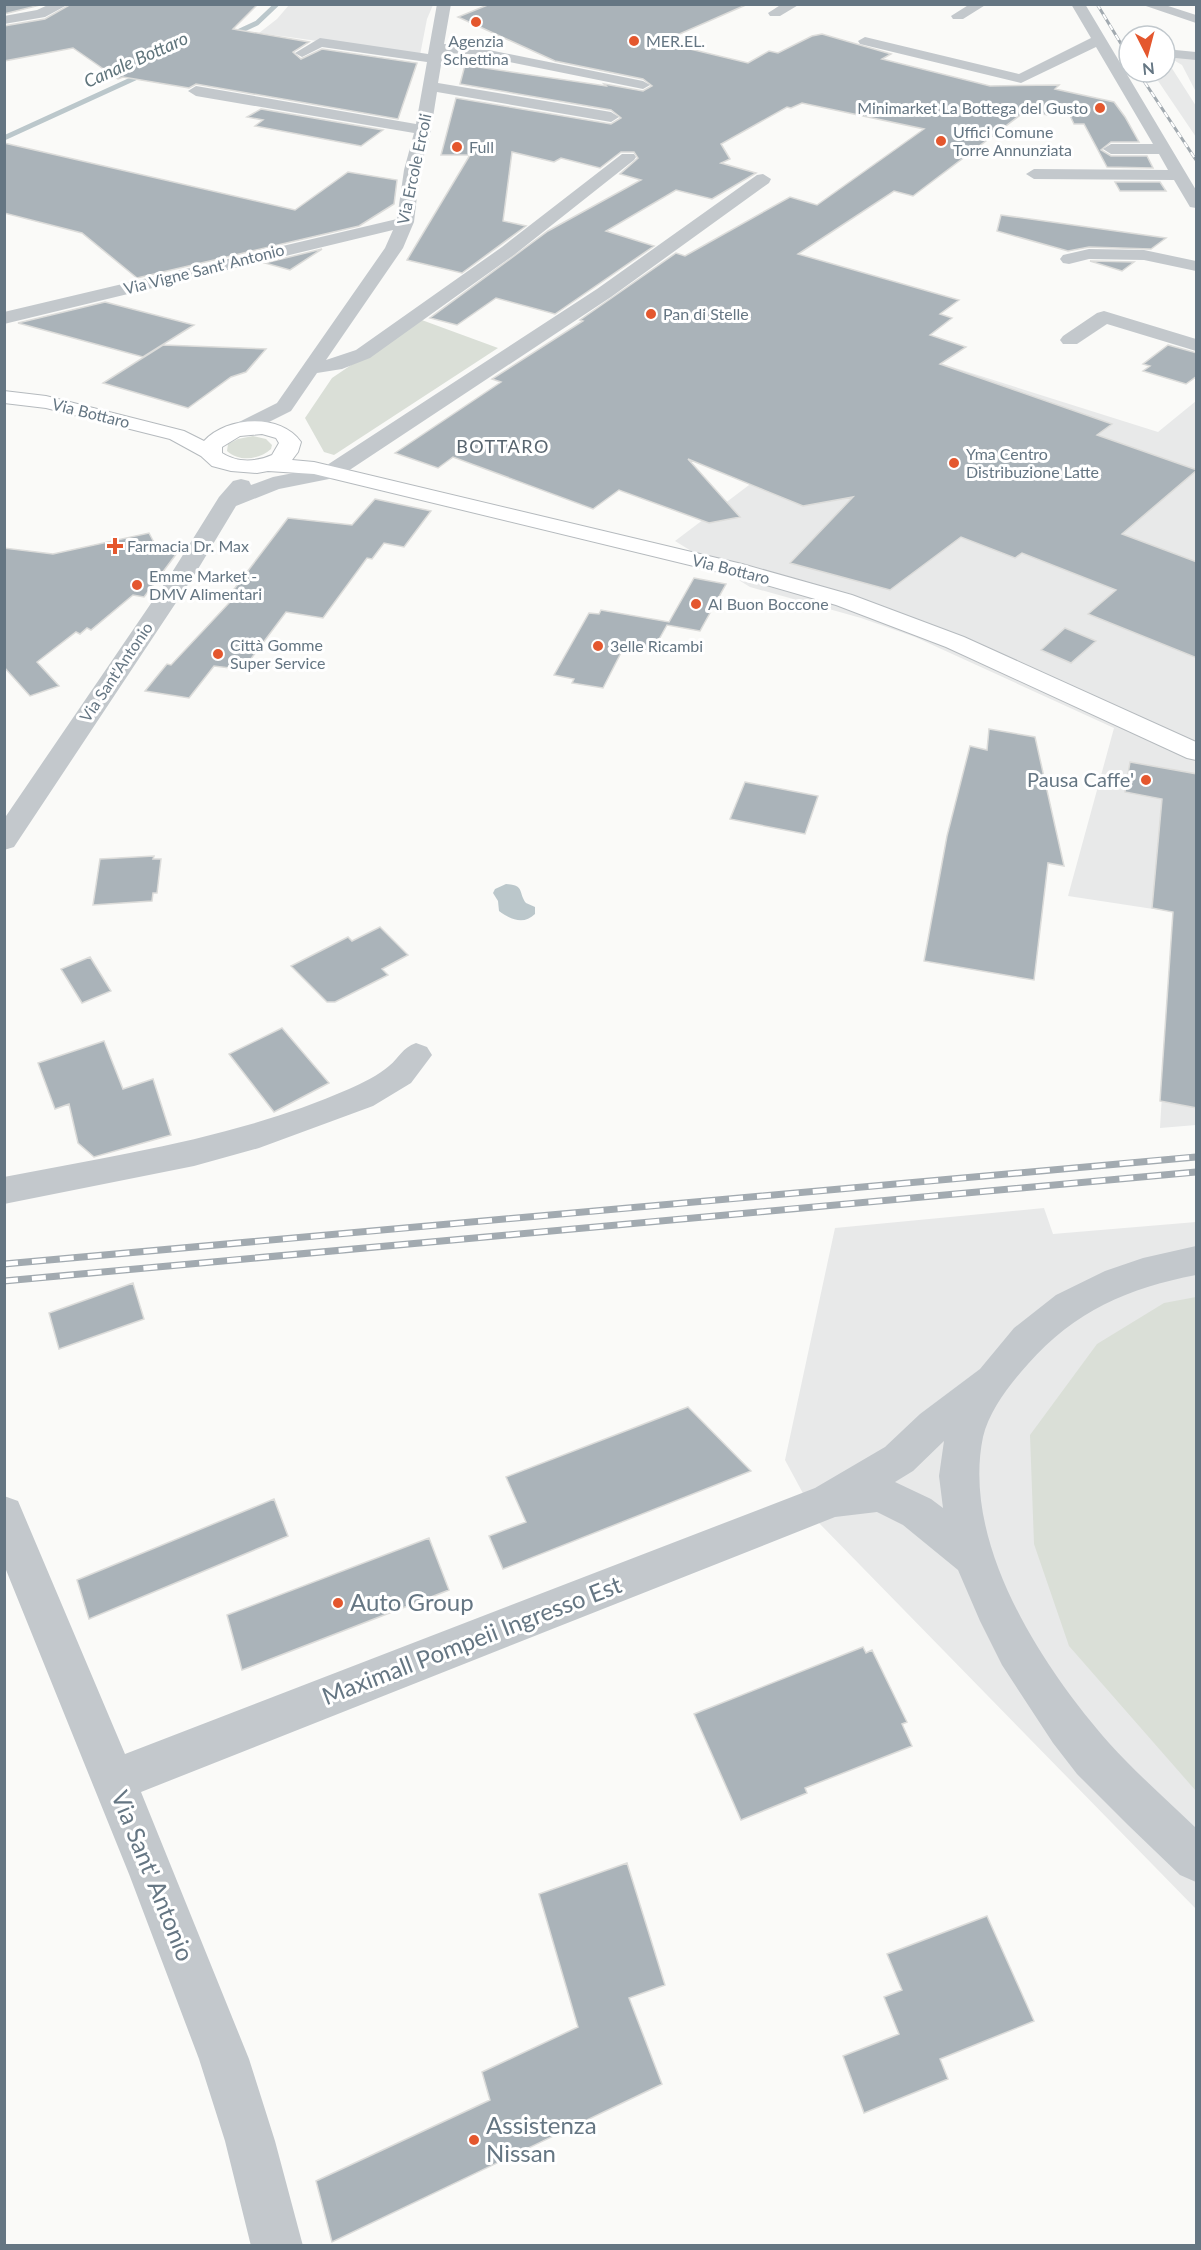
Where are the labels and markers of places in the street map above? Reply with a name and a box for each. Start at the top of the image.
marker: Agenzia Schettina [469,15,483,29]
place label: Agenzia Schettina [443,31,509,68]
place label: MER.EL. [646,31,705,50]
marker: MER.EL. [627,34,641,48]
place label: Minimarket La Bottega del Gusto [857,98,1088,117]
marker: Minimarket La Bottega del Gusto [1093,101,1107,115]
place label: Uffici Comune Torre Annunziata [953,122,1072,159]
marker: Uffici Comune Torre Annunziata [934,134,948,148]
place label: Full [469,137,494,156]
marker: Full [450,140,464,154]
place label: Pan di Stelle [663,304,749,323]
marker: Pan di Stelle [644,307,658,321]
place label: Yma Centro Distribuzione Latte [966,444,1099,481]
marker: Yma Centro Distribuzione Latte [947,456,961,470]
place label: Farmacia Dr. Max [127,536,249,555]
marker: Farmacia Dr. Max [108,539,122,553]
place label: Emme Market - DMV Alimentari [149,566,262,603]
marker: Emme Market - DMV Alimentari [130,578,144,592]
place label: Al Buon Boccone [708,594,829,613]
marker: Al Buon Boccone [689,597,703,611]
place label: Città Gomme Super Service [230,635,325,672]
place label: 3elle Ricambi [610,636,703,655]
marker: 3elle Ricambi [591,639,605,653]
marker: Città Gomme Super Service [211,647,225,661]
place label: Pausa Caffe' [1027,767,1134,791]
marker: Pausa Caffe' [1139,773,1153,787]
place label: Auto Group [350,1587,474,1616]
marker: Auto Group [331,1596,345,1610]
place label: Assistenza Nissan [486,2110,597,2167]
marker: Assistenza Nissan [467,2133,481,2147]

